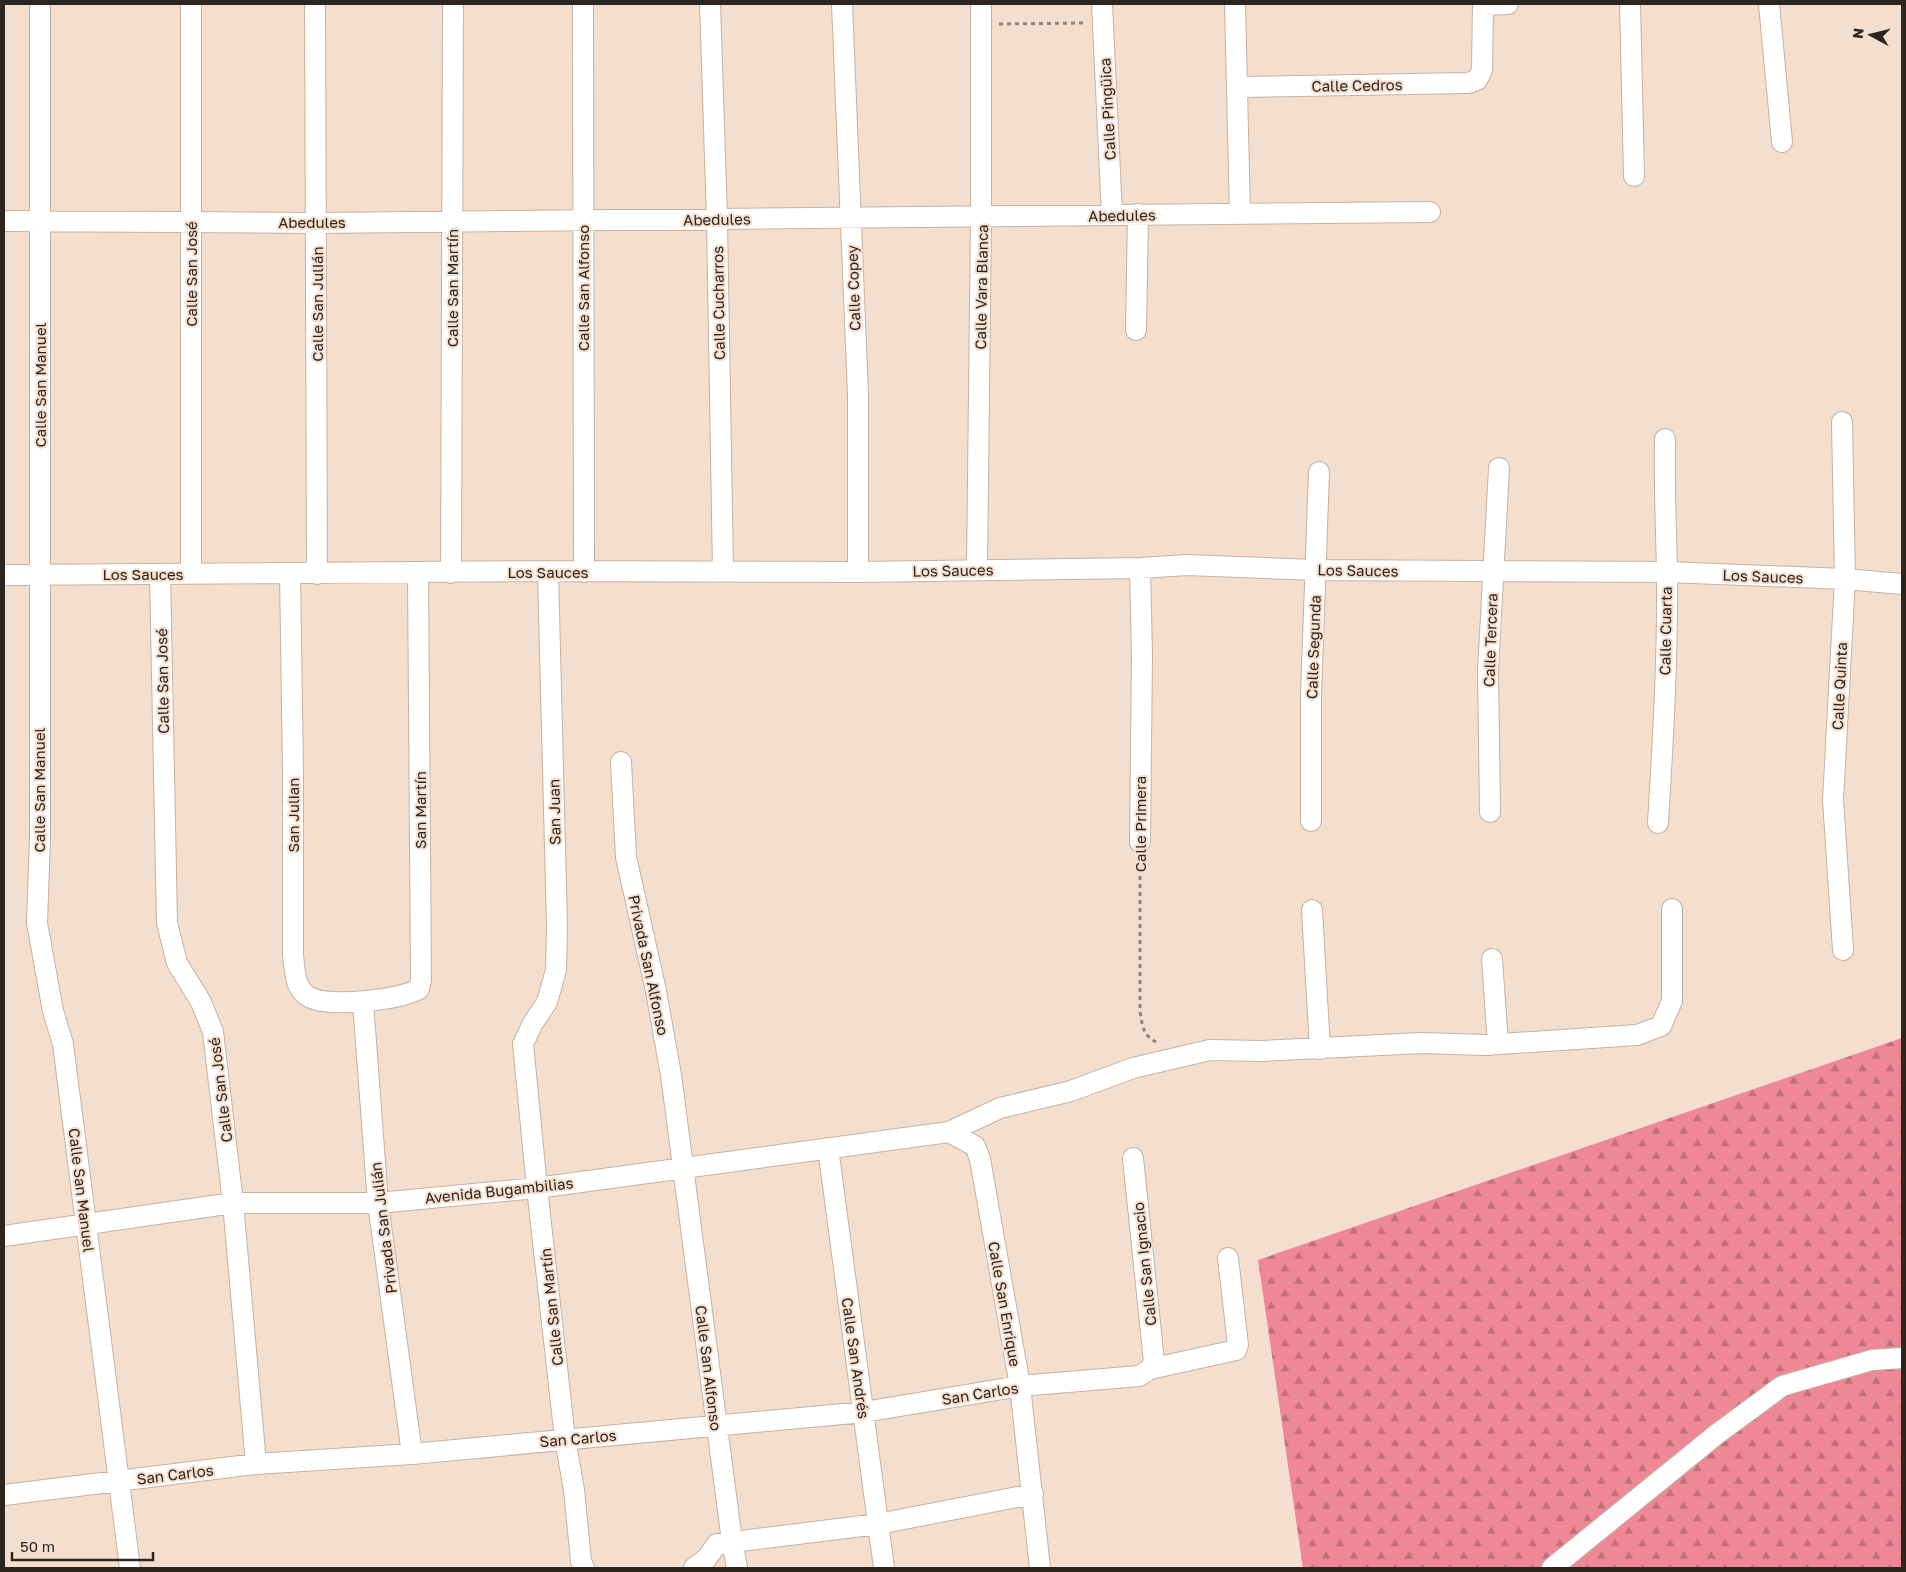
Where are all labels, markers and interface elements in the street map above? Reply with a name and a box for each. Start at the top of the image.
north arrow [1846,10,1896,60]
text: N [1849,27,1867,40]
street label: Calle Pingüica [1095,57,1119,161]
street label: Calle Cedros [1311,75,1403,95]
street label: Abedules [1088,205,1156,225]
street label: Abedules [683,209,751,229]
street label: Abedules [278,213,346,231]
street label: Calle San José [182,221,200,327]
street label: Calle Vara Blanca [971,224,991,350]
street label: Calle San Alfonso [574,225,592,351]
street label: Calle San Martín [443,229,461,347]
street label: Calle Copey [842,244,863,331]
street label: Calle San Julián [308,246,326,362]
street label: Calle Cucharros [708,246,728,360]
street label: Calle San Manuel [31,322,49,447]
street label: Los Sauces [912,560,994,580]
street label: Los Sauces [1317,560,1399,580]
street label: Los Sauces [507,563,589,581]
street label: Los Sauces [102,565,184,583]
street label: Los Sauces [1722,566,1804,586]
street label: Calle Cuarta [1655,586,1675,676]
street label: Calle Tercera [1479,593,1501,687]
street label: Calle Segunda [1302,595,1324,699]
street label: Calle San José [152,628,172,734]
street label: Calle Quinta [1828,641,1850,731]
street label: Calle San Manuel [30,727,48,852]
street label: San Martín [411,771,429,849]
street label: Calle Primera [1131,776,1149,872]
street label: San Julian [284,778,302,852]
street label: San Juan [544,779,564,845]
street label: Privada San Alfonso [625,893,673,1037]
street label: Calle San José [205,1036,235,1144]
street label: Calle San Manuel [65,1127,99,1253]
street label: Privada San Julián [366,1161,400,1295]
street label: Avenida Bugambilias [424,1173,574,1207]
street label: Calle San Ignacio [1129,1201,1159,1327]
street label: Calle San Enrique [985,1240,1025,1368]
street label: Calle San Martín [536,1247,566,1367]
street label: Calle San Andrés [839,1296,873,1420]
street label: Calle San Alfonso [692,1304,726,1432]
street label: San Carlos [940,1378,1020,1408]
street label: San Carlos [539,1426,617,1450]
street label: San Carlos [136,1460,214,1488]
scale bar [12,1530,154,1562]
text: 50 m [20,1537,55,1555]

